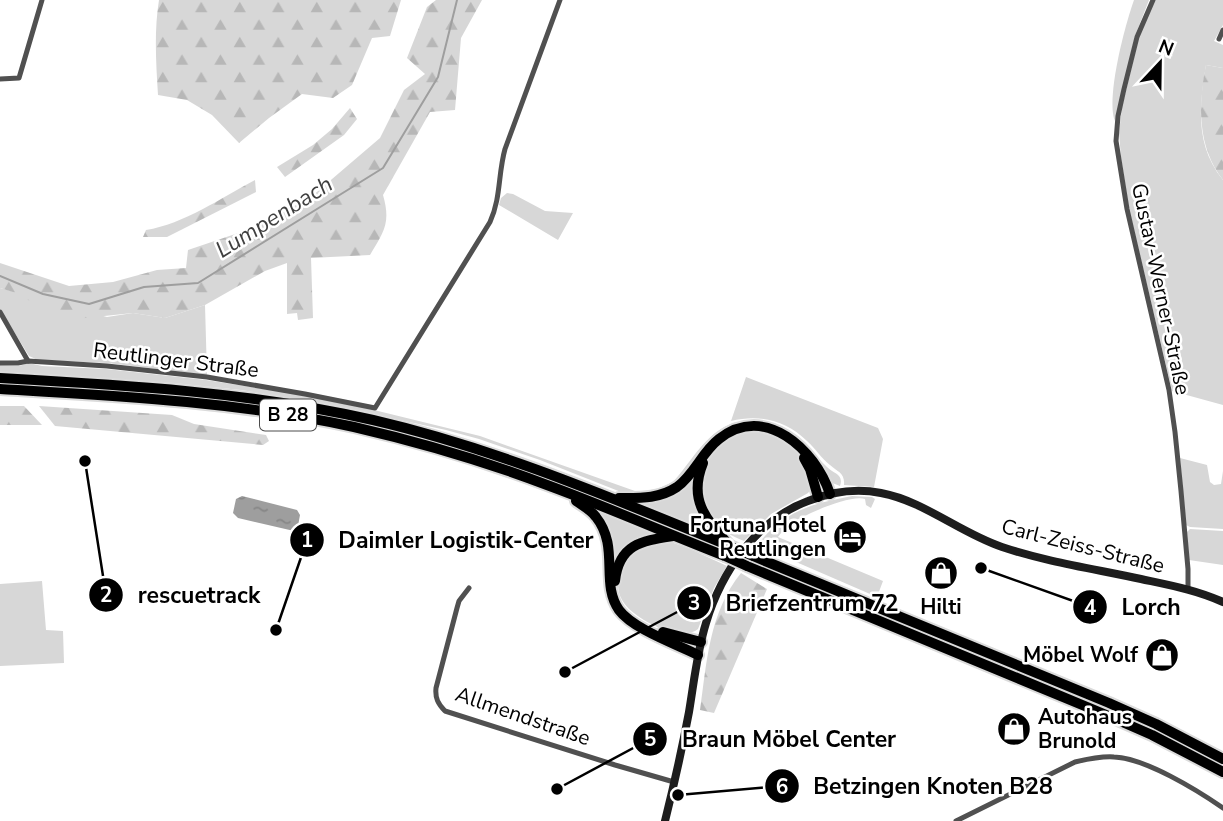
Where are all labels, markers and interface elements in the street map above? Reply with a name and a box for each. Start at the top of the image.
north arrow [1125,28,1195,98]
text: N [1155,33,1177,63]
water label: Lumpenbach [209,169,339,265]
street label: Gustav-Werner-Straße [1125,181,1197,397]
street label: Reutlinger Straße [92,336,260,384]
road number: B 28 [260,400,316,430]
place label: Fortuna Hotel Reutlingen [690,511,826,563]
street label: Carl-Zeiss-Straße [999,512,1167,580]
callout: Daimler Logistik-Center [290,518,608,562]
hotel icon: Fortuna Hotel Reutlingen [831,518,869,556]
text: Daimler Logistik-Center [338,525,594,556]
text: 1 [301,526,313,554]
shop icon: Hilti [922,554,960,592]
callout: rescuetrack [88,573,274,617]
text: rescuetrack [138,580,261,611]
text: 2 [100,581,112,609]
callout: Briefzentrum 72 [677,581,913,625]
callout: Lorch [1073,585,1195,629]
text: Briefzentrum 72 [725,588,899,619]
text: 3 [688,589,700,617]
text: Lorch [1121,592,1181,623]
place label: Hilti [920,593,962,621]
text: 4 [1084,594,1097,622]
shop icon: Möbel Wolf [1143,636,1181,674]
place label: Möbel Wolf [1023,641,1138,669]
street label: Allmendstraße [452,680,594,752]
place label: Autohaus Brunold [1038,703,1132,755]
shop icon: Autohaus Brunold [995,710,1033,748]
callout: Braun Möbel Center [633,717,910,761]
text: Braun Möbel Center [682,724,896,755]
text: 5 [644,725,656,753]
callout: Betzingen Knoten B28 [765,764,1067,808]
text: Betzingen Knoten B28 [813,771,1053,802]
text: 6 [776,773,788,801]

